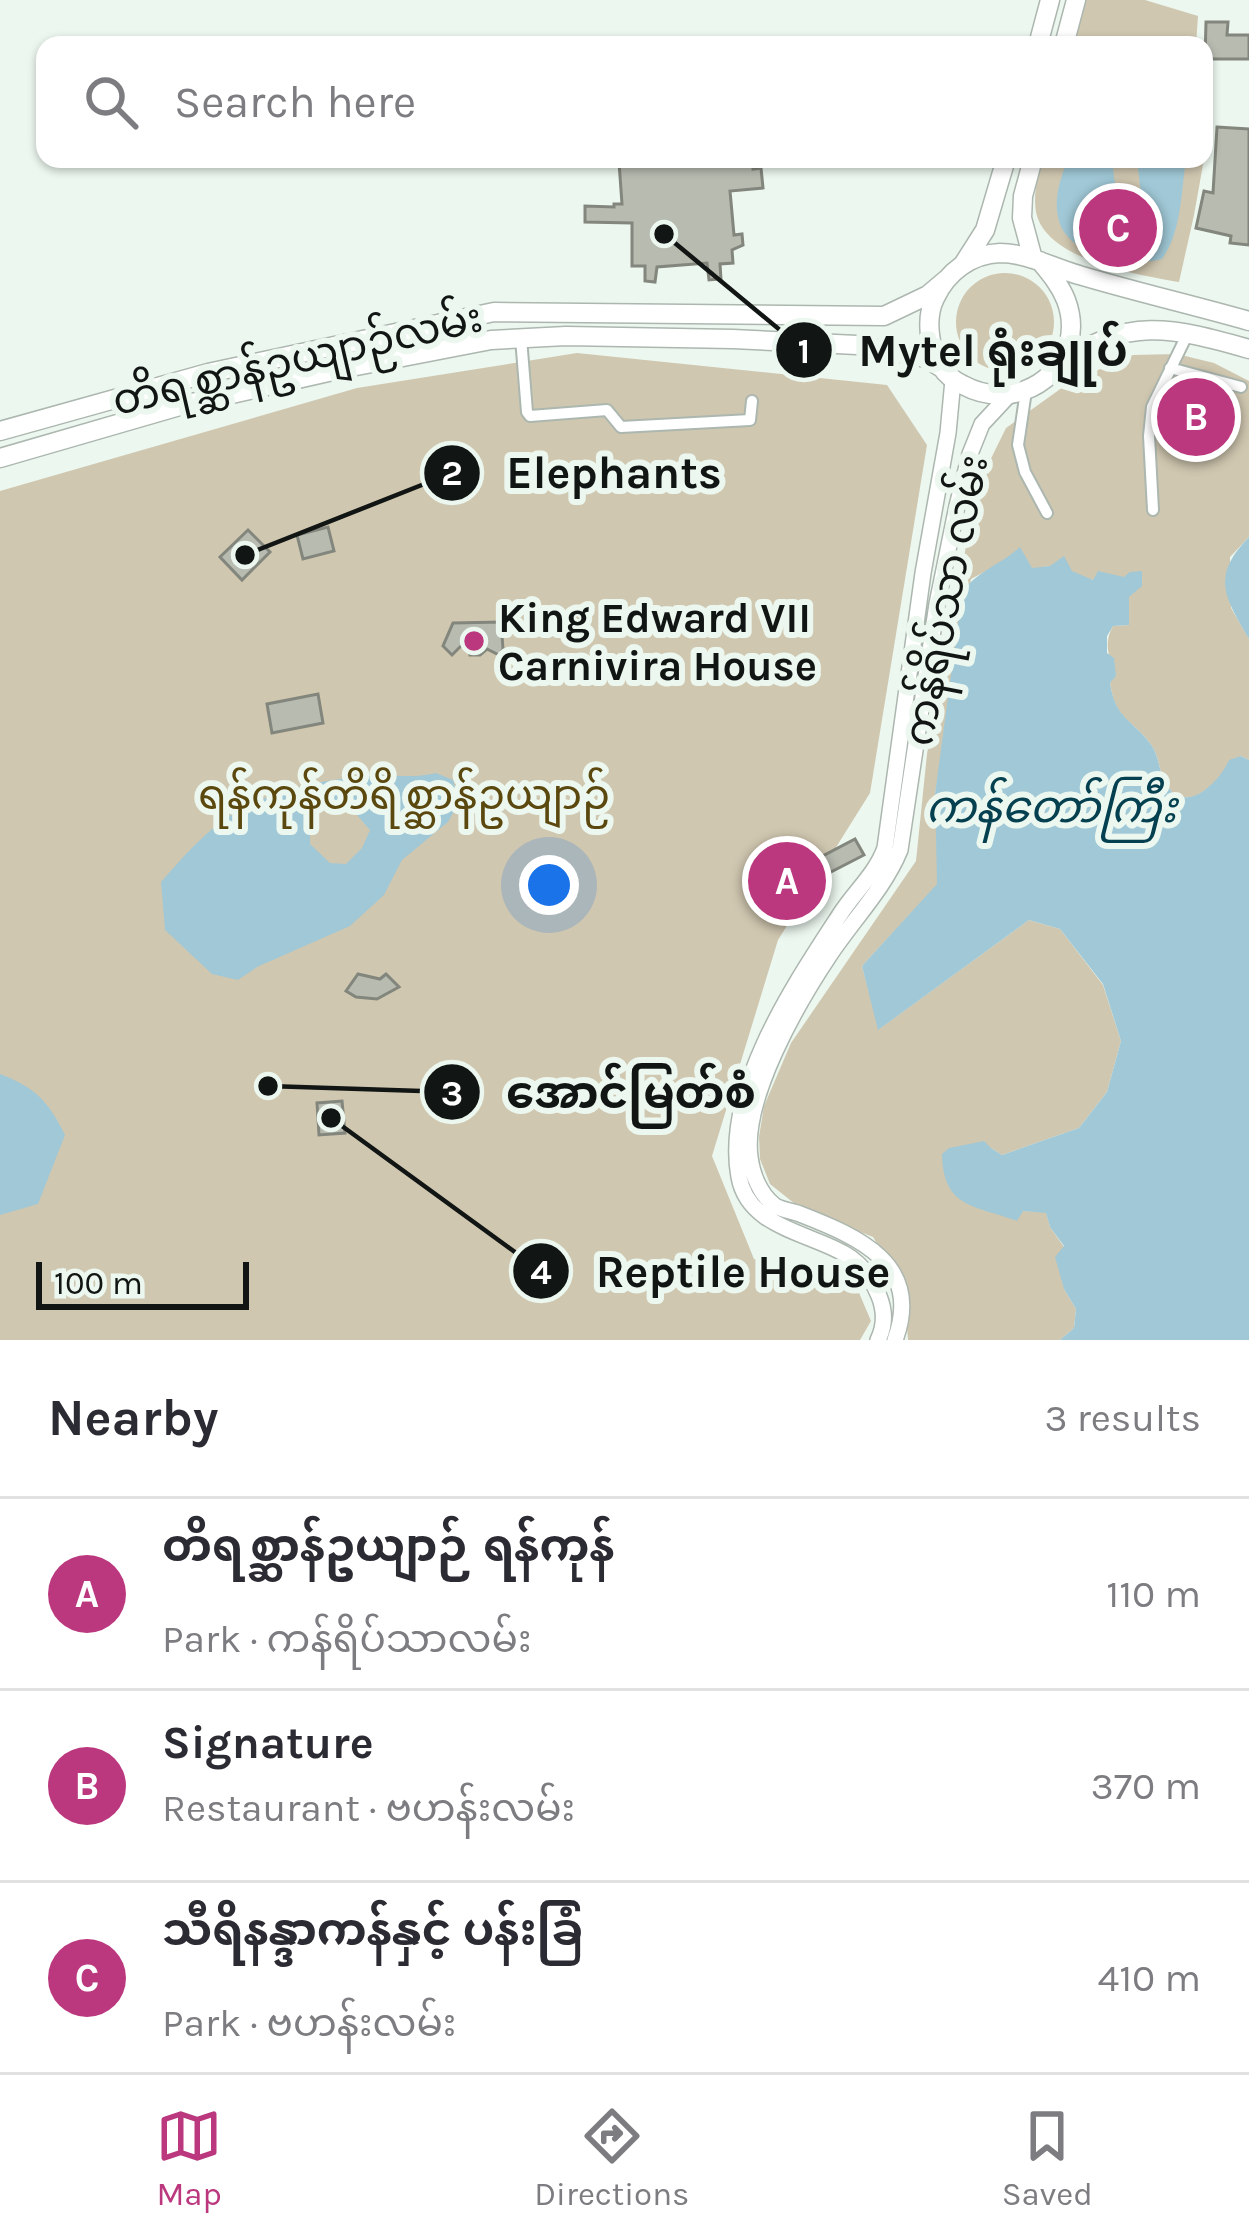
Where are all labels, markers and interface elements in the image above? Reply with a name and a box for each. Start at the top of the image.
search box [36,36,1213,168]
icon: search [78,69,144,135]
text: Search here [174,76,416,128]
pin: C [1079,183,1157,273]
street label: တိရစ္ဆာန်ဥယျာဉ်လမ်း [107,289,489,435]
callout: Mytel ရုံးချုပ် [774,309,1152,390]
text: Mytel ရုံးချုပ် [858,320,1128,388]
text: 1 [798,330,810,372]
pin: B [1157,372,1235,462]
callout: Elephants [422,432,746,513]
text: Elephants [506,447,722,499]
street label: ကန်ရိပ်သာ လမ်း [890,450,1008,752]
text: 2 [441,452,463,494]
place label: King Edward VII Carnivira House [498,593,817,691]
marker: King Edward VII Carnivira House [461,628,487,654]
park label: ရန်ကုန်တိရိစ္ဆာန်ဥယျာဉ် [198,767,610,829]
water label: ကန်တော်ကြီး [925,776,1179,844]
pin: A [748,836,826,926]
your location [519,855,579,915]
callout: အောင်မြတ်စံ [422,1052,780,1133]
text: အောင်မြတ်စံ [506,1062,756,1129]
text: 3 [441,1072,463,1114]
callout: Reptile House [511,1231,914,1312]
text: Reptile House [596,1246,890,1298]
text: 4 [530,1251,552,1293]
scale bar [36,1256,249,1309]
text: 100 m [54,1264,143,1302]
text: Nearby [48,1388,218,1448]
text: 3 results [1044,1395,1201,1441]
text: တိရစ္ဆာန်ဥယျာဉ် ရန်ကုန် [162,1520,615,1572]
text: A [75,1571,99,1617]
text: 110 m [1106,1571,1201,1617]
text: Park · ကန်ရိပ်သာလမ်း [162,1616,531,1662]
text: Signature [162,1717,373,1769]
text: B [74,1763,100,1809]
text: 370 m [1091,1763,1201,1809]
text: Restaurant · ဗဟန်းလမ်း [162,1785,575,1831]
text: သီရိနန္ဒာကန်နှင့် ပန်းခြံ [162,1904,583,1956]
text: C [75,1955,99,2001]
text: 410 m [1097,1955,1201,2001]
text: Park · ဗဟန်းလမ်း [162,2000,456,2046]
tab: Map [156,2103,222,2213]
tab: Directions [534,2103,689,2213]
tab: Saved [1002,2103,1093,2213]

